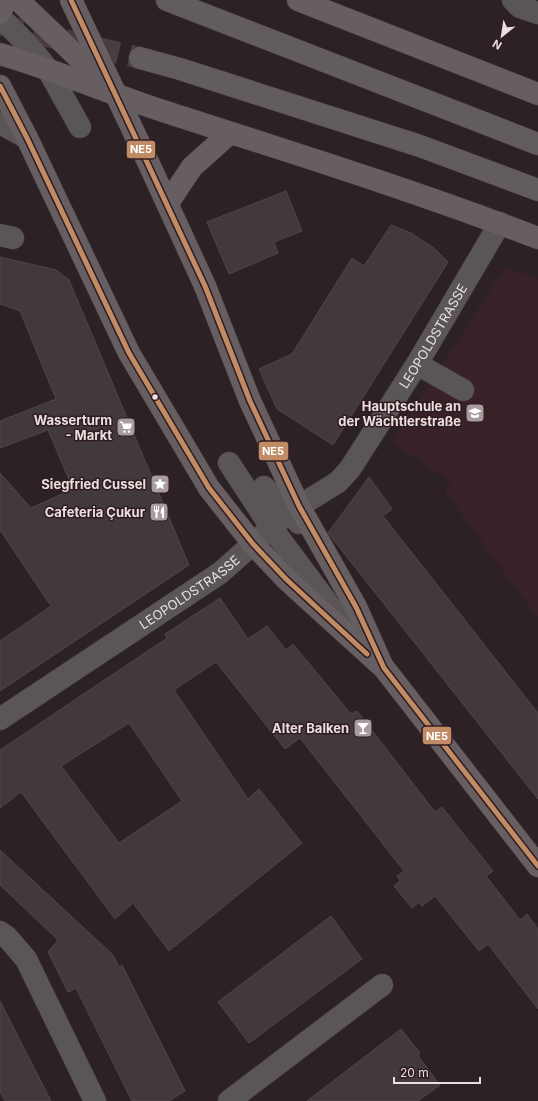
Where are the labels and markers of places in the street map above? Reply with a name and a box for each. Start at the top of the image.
unlabelled marker [150,392,160,402]
place label: Hauptschule an der Wächtlerstraße [338,398,461,429]
school or university icon: Hauptschule an der Wächtlerstraße [464,402,486,424]
place label: Wasserturm - Markt [34,412,112,443]
supermarket icon: Wasserturm - Markt [115,416,137,438]
place icon: Siegfried Cussel [149,473,171,495]
place label: Siegfried Cussel [41,476,146,492]
restaurant icon: Cafeteria Çukur [148,501,170,523]
place label: Cafeteria Çukur [45,504,146,520]
bar icon: Alter Balken [352,717,374,739]
place label: Alter Balken [272,720,349,736]

